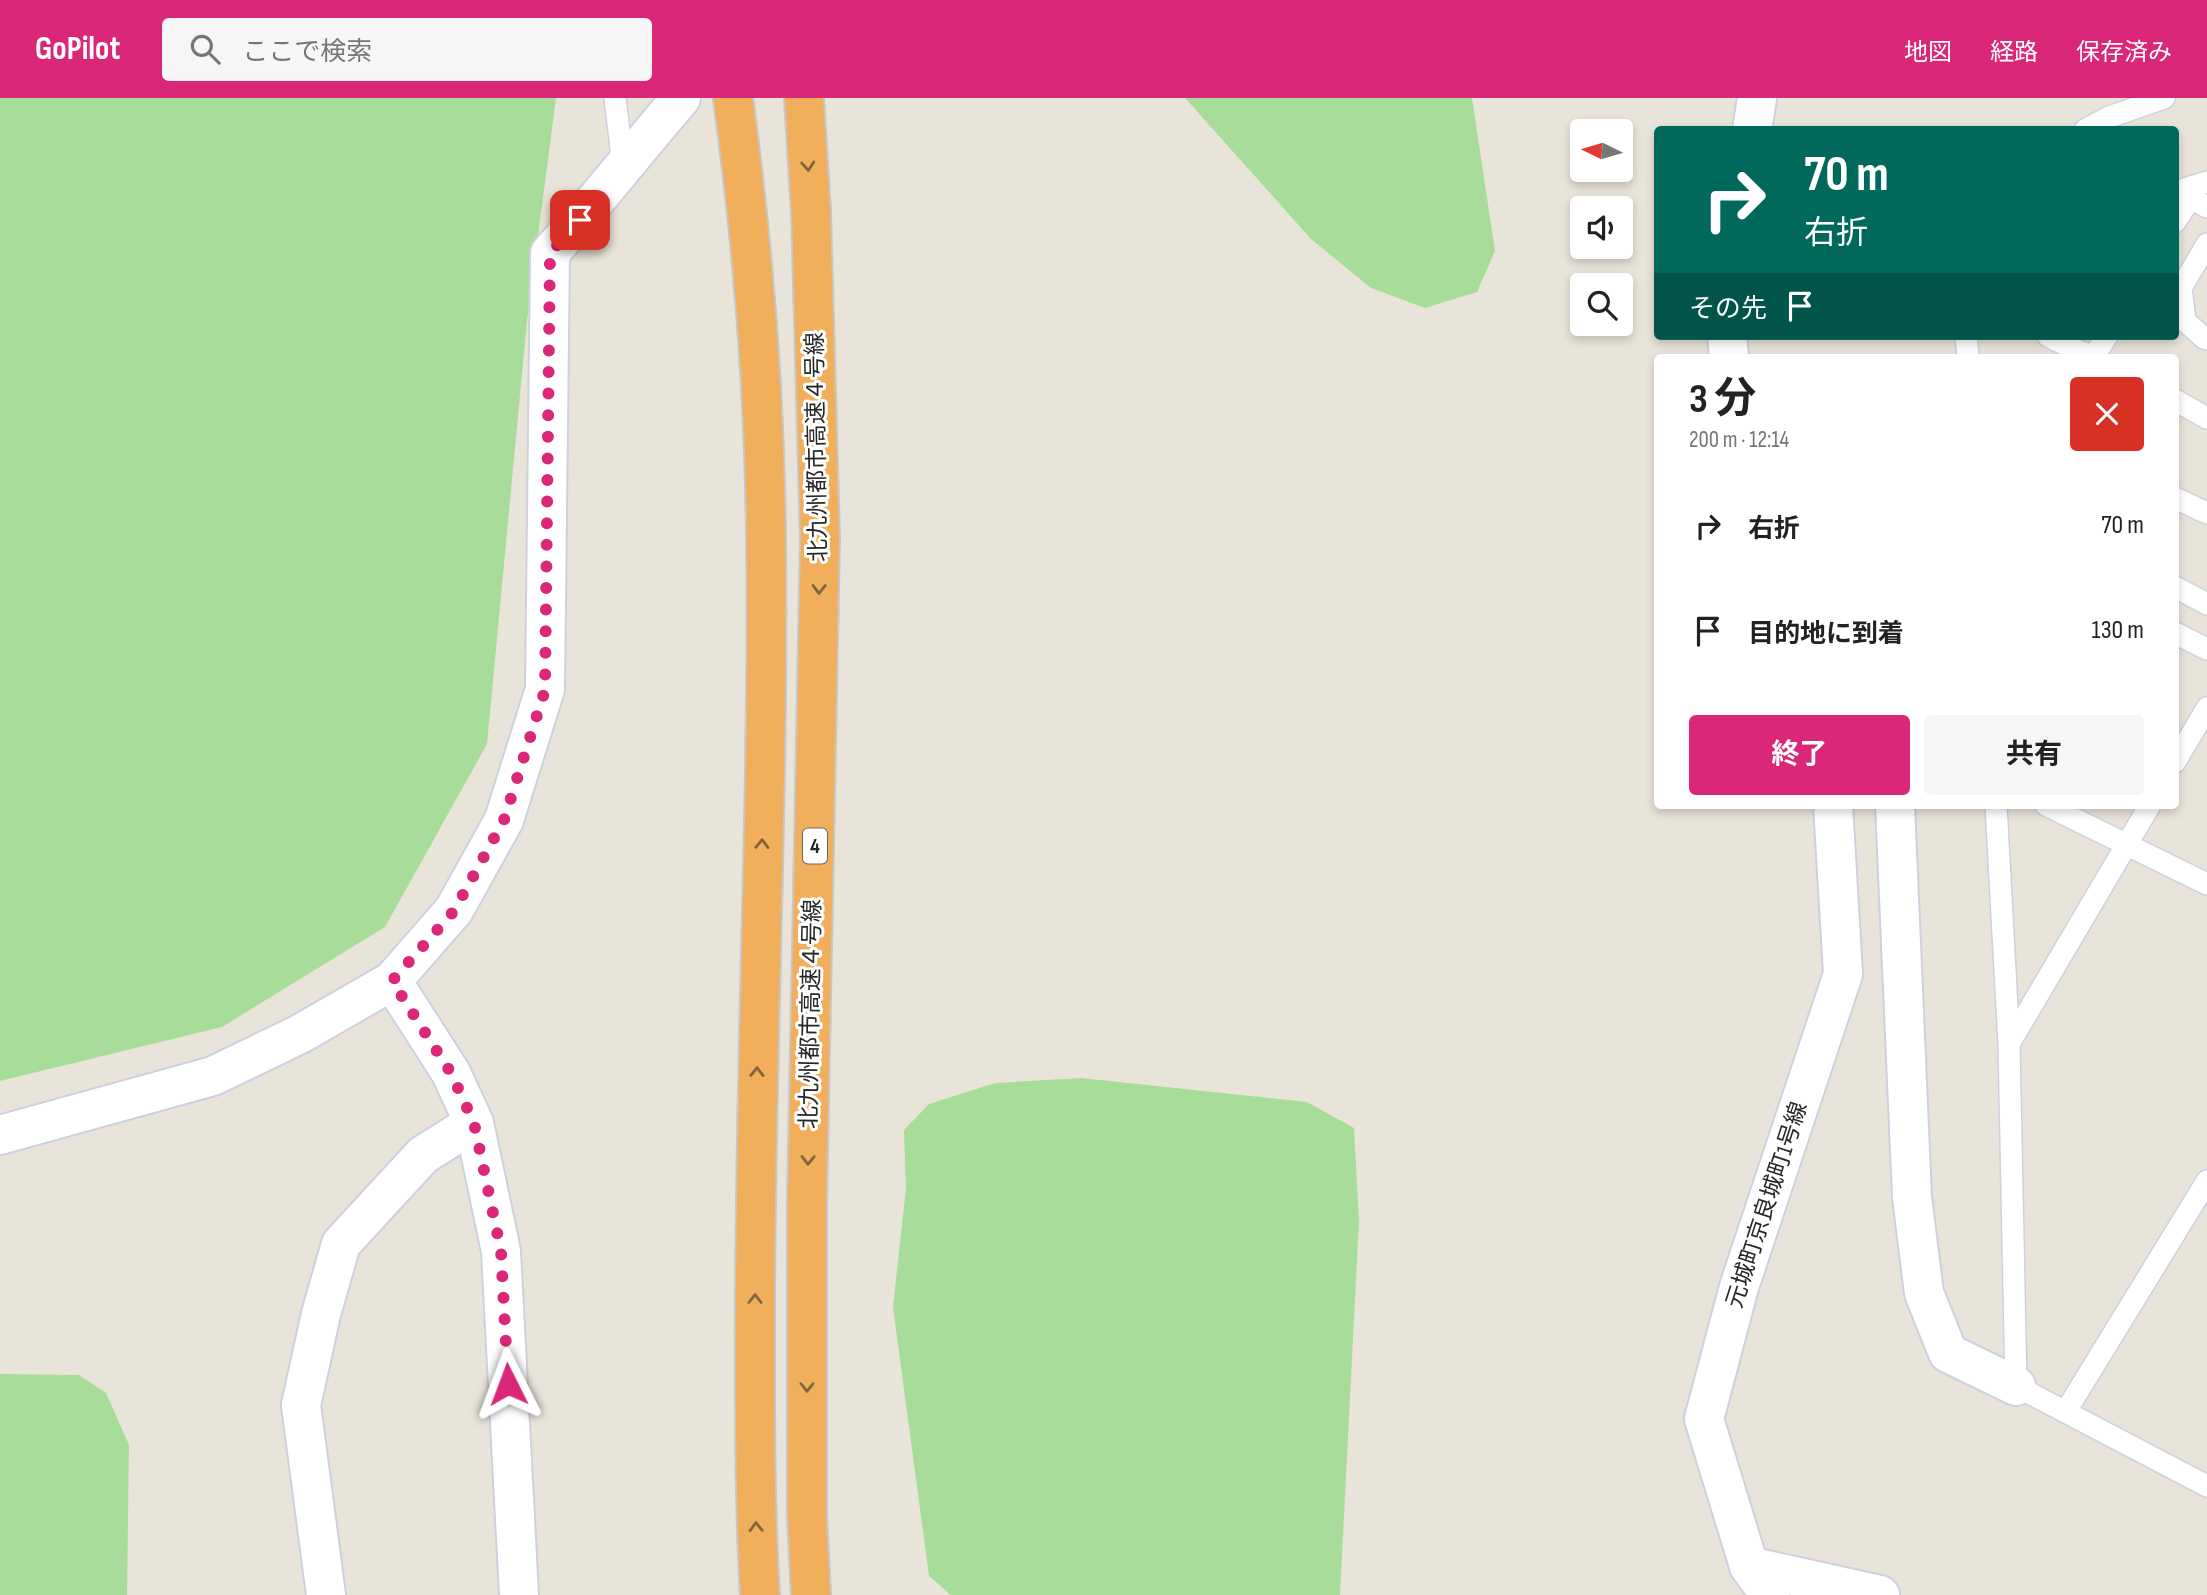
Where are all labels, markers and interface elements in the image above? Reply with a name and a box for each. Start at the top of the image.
search box [162,18,652,81]
text: GoPilot [35,29,120,69]
icon: search [186,30,224,68]
text: ここで検索 [242,37,372,68]
text: 地図 [1904,38,1952,67]
text: 経路 [1990,38,2038,67]
text: 保存済み [2076,38,2172,67]
north arrow [1570,119,1633,182]
map controls [1570,119,1633,336]
text: 70 m [1804,146,1889,205]
icon: right [1689,154,1780,245]
one-way arrow [801,161,816,172]
pin [550,190,610,250]
button: sound [1570,196,1633,259]
icon: arrive [561,201,599,239]
text: 右折 [1804,214,1868,253]
button: search [1570,273,1633,336]
icon: arrive [1781,287,1819,325]
text: その先 [1689,294,1767,325]
street label: 北九州都市高速４号線 [801,332,833,562]
text: 3 分 [1689,374,1756,425]
button: close [2070,377,2144,451]
text: 200 m · 12:14 [1689,426,1789,454]
icon: right [1689,507,1727,545]
text: 70 m [2101,510,2144,541]
text: 右折 [1748,514,1800,545]
one-way arrow [811,585,827,595]
icon: arrive [1689,612,1727,650]
text: 130 m [2092,615,2144,646]
text: 目的地に到着 [1748,619,1904,650]
button: 終了 [1689,715,1910,795]
button: 共有 [1924,715,2144,795]
road number: 4 [803,828,827,864]
one-way arrow [754,839,770,849]
street label: 北九州都市高速４号線 [795,899,827,1129]
one-way arrow [750,1066,765,1077]
street label: 元城町京良城町1号線 [1720,1098,1814,1312]
one-way arrow [800,1155,815,1166]
one-way arrow [747,1294,763,1304]
position arrow [471,1347,545,1421]
one-way arrow [799,1383,815,1393]
one-way arrow [749,1521,764,1532]

